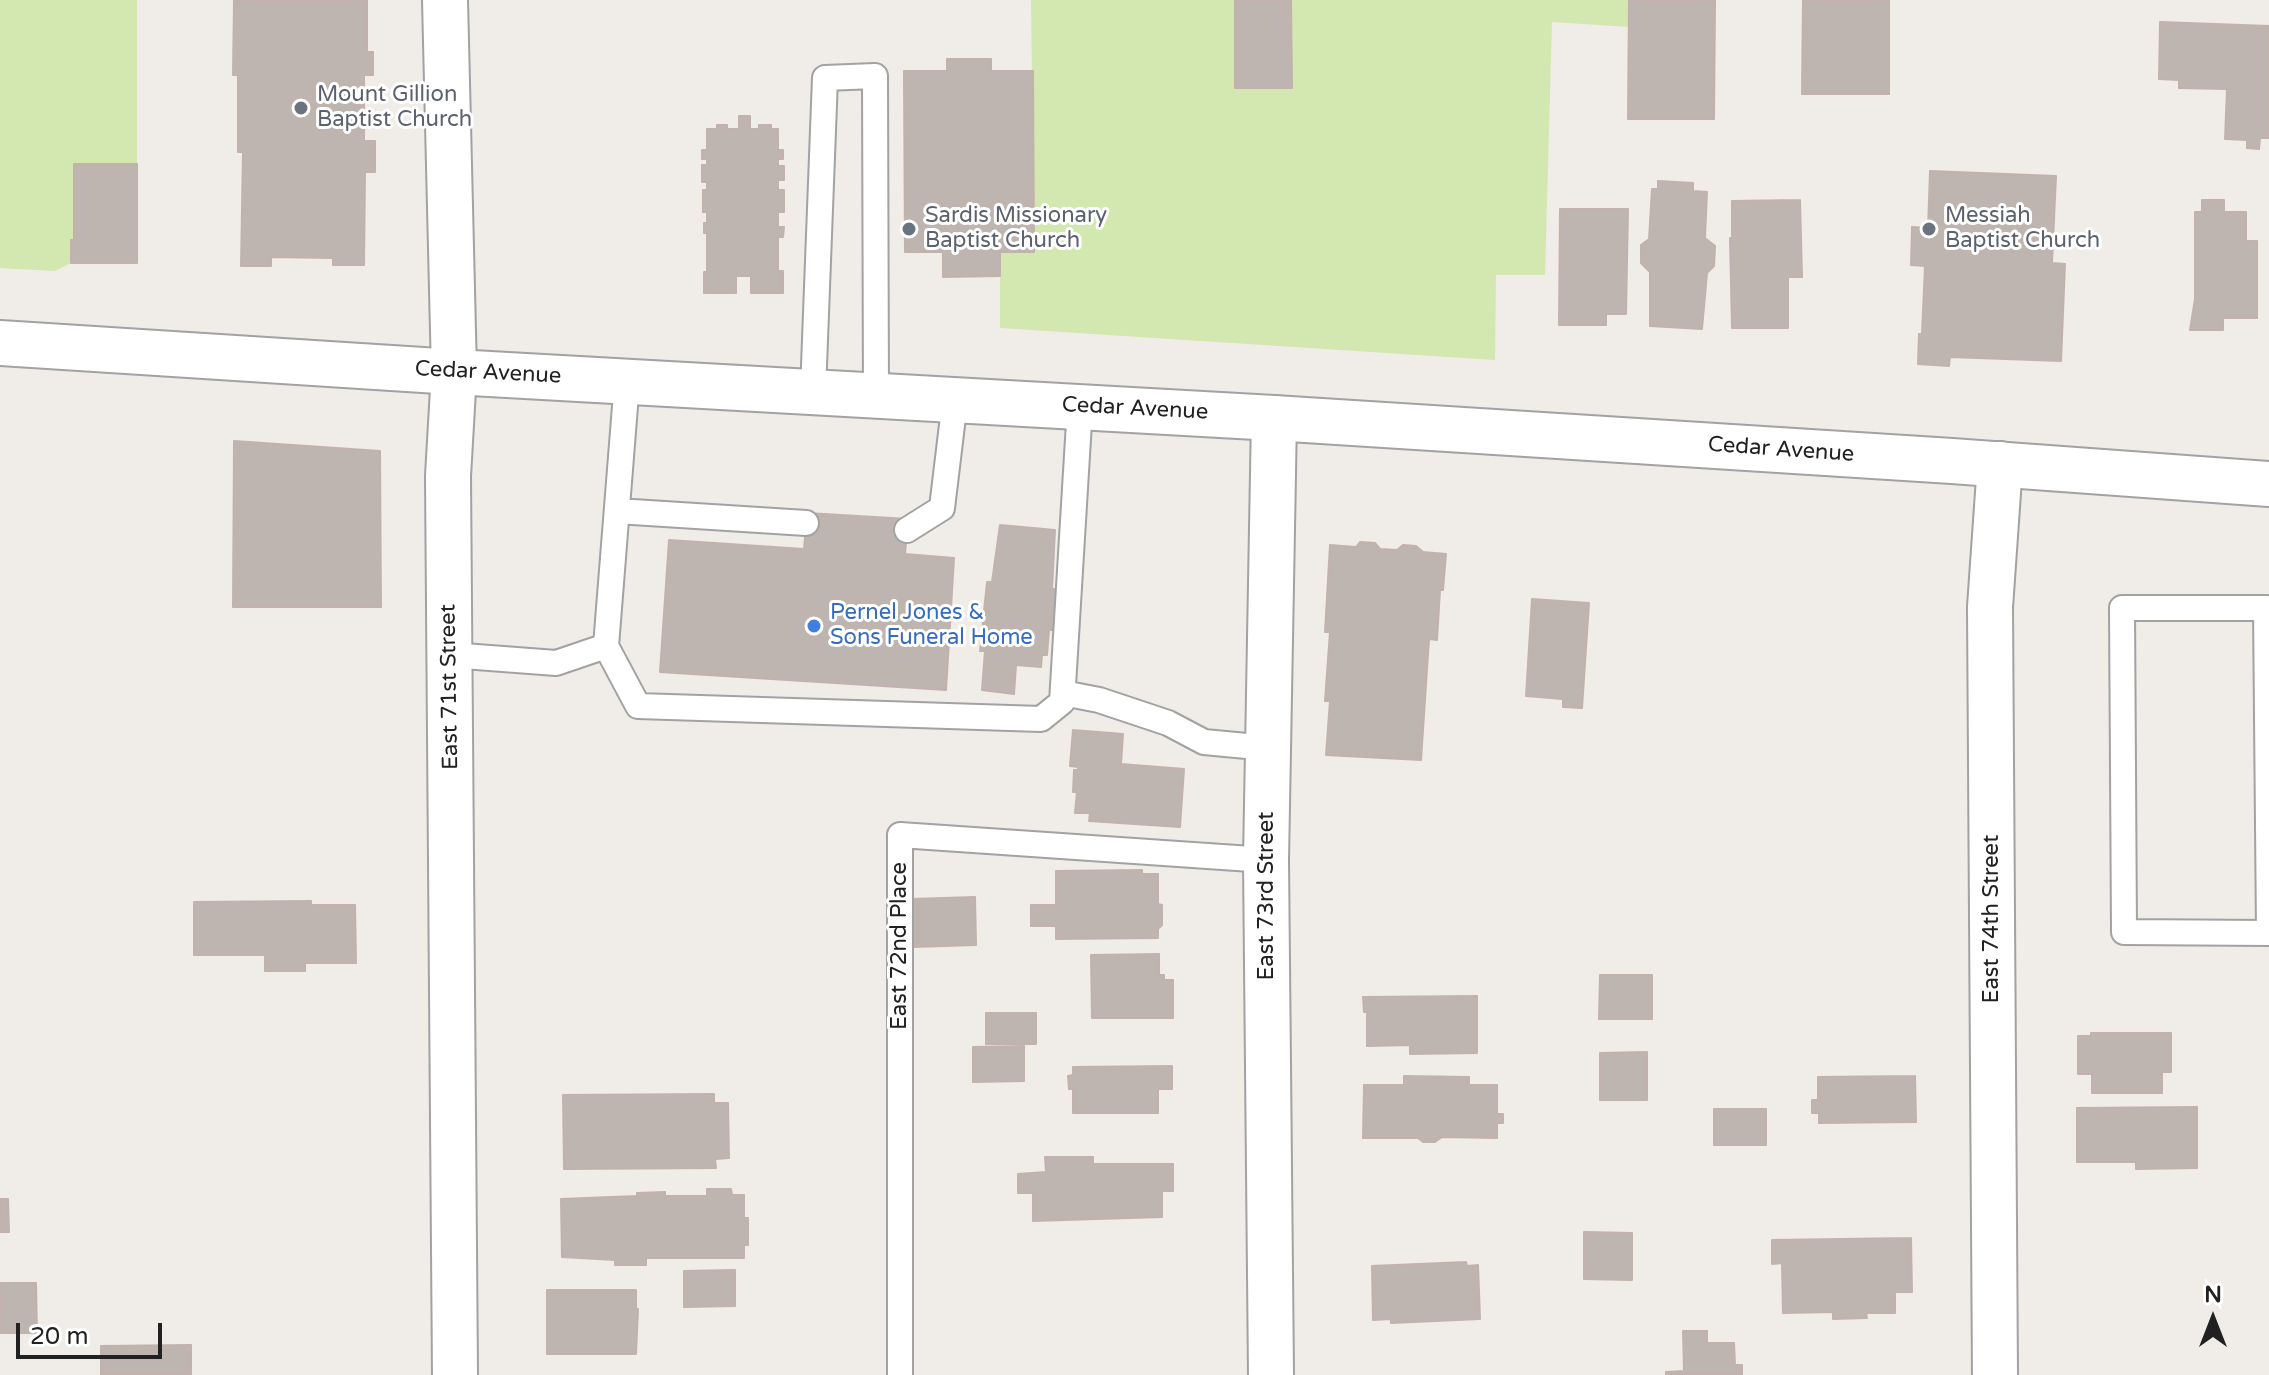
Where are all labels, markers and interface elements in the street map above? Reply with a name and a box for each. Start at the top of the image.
place label: Mount Gillion Baptist Church [317,82,472,134]
marker: Mount Gillion Baptist Church [292,99,310,117]
place label: Sardis Missionary Baptist Church [925,203,1107,254]
place label: Messiah Baptist Church [1945,203,2100,254]
marker: Sardis Missionary Baptist Church [900,220,918,238]
marker: Messiah Baptist Church [1920,220,1938,238]
street label: Cedar Avenue [414,356,562,390]
street label: Cedar Avenue [1061,392,1209,426]
street label: Cedar Avenue [1707,432,1855,468]
place label: Pernel Jones & Sons Funeral Home [830,600,1033,652]
street label: East 71st Street [435,604,465,770]
marker: Pernel Jones & Sons Funeral Home [805,617,823,635]
street label: East 73rd Street [1254,811,1280,981]
street label: East 74th Street [1979,835,2005,1003]
street label: East 72nd Place [887,862,913,1030]
north arrow [2173,1279,2253,1359]
text: N [2204,1282,2222,1308]
scale bar [20,1307,166,1357]
text: 20 m [30,1322,88,1351]

